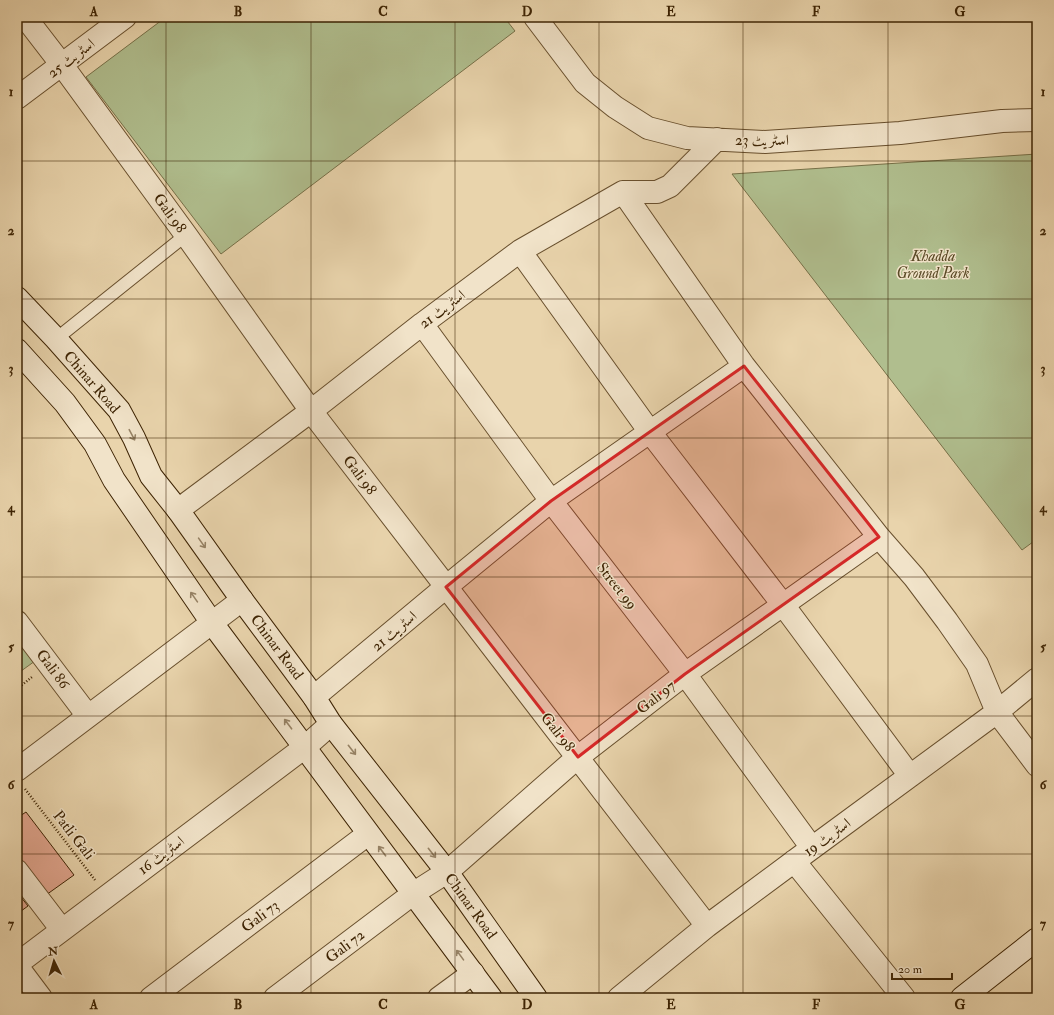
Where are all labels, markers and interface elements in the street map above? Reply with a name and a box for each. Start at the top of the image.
text: A [89,4,99,20]
text: B [234,4,242,20]
text: C [378,4,388,20]
text: D [522,4,533,20]
text: E [666,4,676,20]
text: F [812,4,821,20]
text: G [955,4,966,20]
street label: اسٹریٹ 25 [44,34,99,82]
text: 1 [9,84,14,100]
text: 1 [1041,84,1046,100]
street label: اسٹریٹ 23 [735,131,789,150]
street label: Gali 98 [149,190,190,237]
text: 2 [8,223,15,239]
text: 2 [1040,223,1047,239]
park label: Khadda Ground Park [896,247,970,283]
street label: اسٹریٹ 21 [415,286,469,333]
street label: Chinar Road [59,347,124,418]
text: 3 [9,361,14,377]
text: 3 [1041,361,1046,377]
one-way arrow [129,428,136,440]
street label: Gali 98 [339,452,381,499]
text: 4 [6,500,15,516]
text: 4 [1038,500,1047,516]
one-way arrow [198,538,206,549]
street label: Street 99 [592,559,641,614]
one-way arrow [190,592,198,603]
street label: اسٹریٹ 21 [368,607,421,656]
street label: Chinar Road [246,611,308,684]
text: 5 [8,639,14,655]
text: 5 [1040,639,1046,655]
street label: Gali 86 [32,646,74,694]
street label: Gali 97 [633,676,680,719]
street label: Gali 98 [536,709,579,756]
one-way arrow [284,719,292,730]
one-way arrow [348,745,356,756]
text: 6 [8,777,16,793]
text: 6 [1040,777,1048,793]
street label: Patli Gali [49,807,99,864]
street label: اسٹریٹ 19 [800,814,854,861]
street label: اسٹریٹ 16 [134,832,188,879]
one-way arrow [378,846,386,857]
one-way arrow [427,848,436,859]
street label: Chinar Road [440,870,501,943]
street label: Gali 73 [238,896,283,937]
text: 7 [8,916,15,932]
text: 7 [1040,916,1047,932]
street label: Gali 72 [322,925,369,967]
north arrow [34,941,74,981]
text: N [47,945,60,959]
one-way arrow [456,950,464,961]
scale bar [892,955,952,981]
text: 20 m [898,962,923,977]
text: A [89,997,99,1013]
text: B [234,997,242,1013]
text: C [378,997,388,1013]
text: D [522,997,533,1013]
text: E [666,997,676,1013]
text: F [812,997,821,1013]
text: G [955,997,966,1013]

